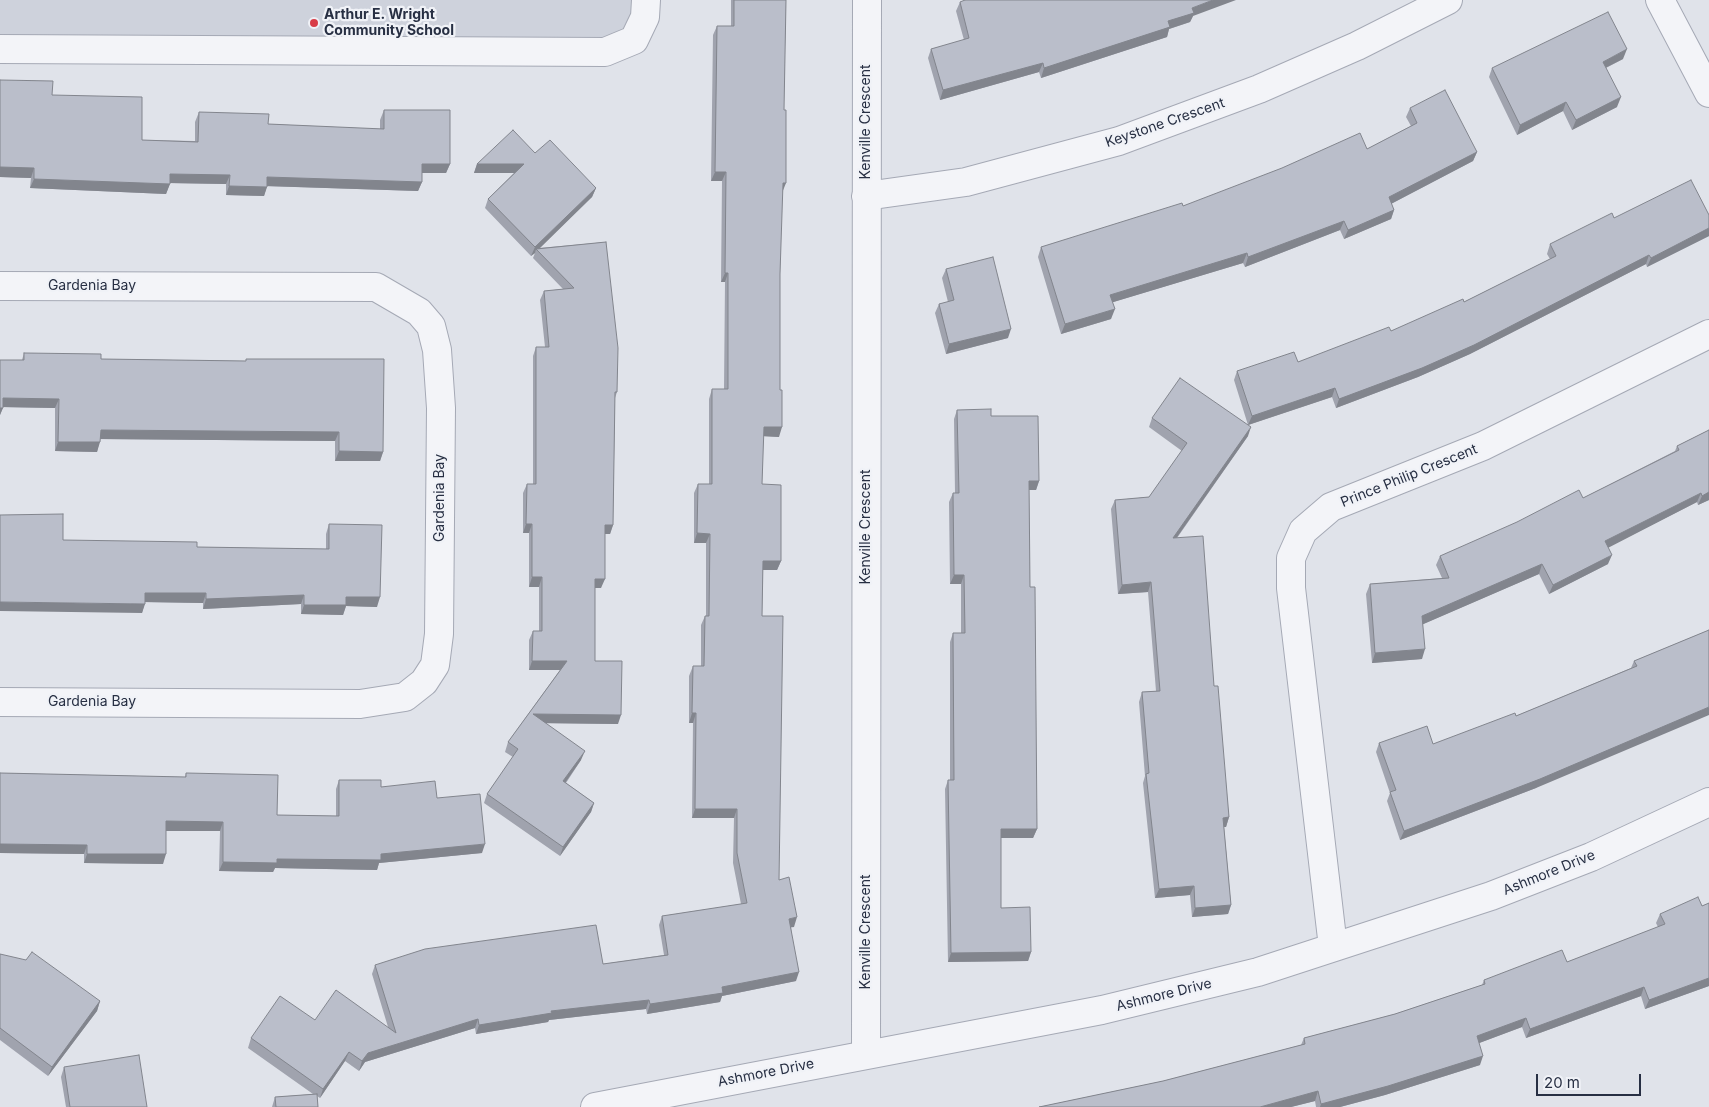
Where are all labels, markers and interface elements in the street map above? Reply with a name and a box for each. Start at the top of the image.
place label: Arthur E. Wright Community School [324,7,454,40]
marker: Arthur E. Wright Community School [308,17,320,29]
street label: Kenville Crescent [858,64,874,180]
street label: Keystone Crescent [1103,95,1227,151]
street label: Gardenia Bay [48,278,136,294]
street label: Prince Philip Crescent [1338,441,1480,511]
street label: Gardenia Bay [432,454,448,542]
street label: Kenville Crescent [858,469,874,585]
street label: Gardenia Bay [48,694,136,710]
street label: Ashmore Drive [1500,847,1598,899]
street label: Kenville Crescent [858,874,874,990]
street label: Ashmore Drive [1114,975,1214,1015]
street label: Ashmore Drive [716,1055,816,1091]
scale bar [1539,1064,1644,1096]
text: 20 m [1544,1073,1580,1092]

